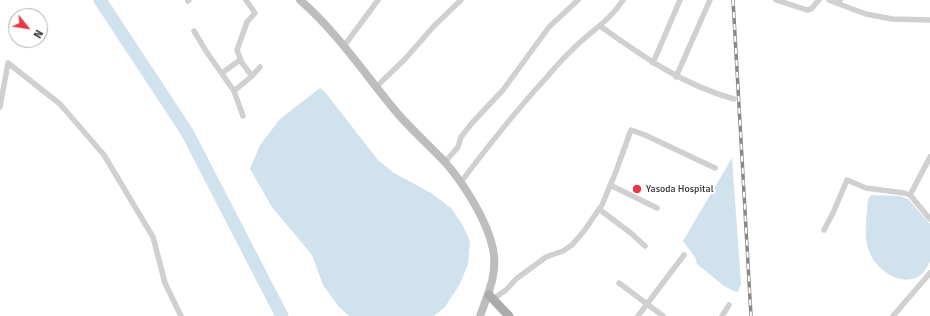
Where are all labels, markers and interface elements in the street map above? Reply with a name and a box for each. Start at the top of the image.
north arrow [8,8,48,48]
text: N [30,27,46,40]
marker: Yasoda Hospital [631,183,643,195]
place label: Yasoda Hospital [646,183,714,195]

